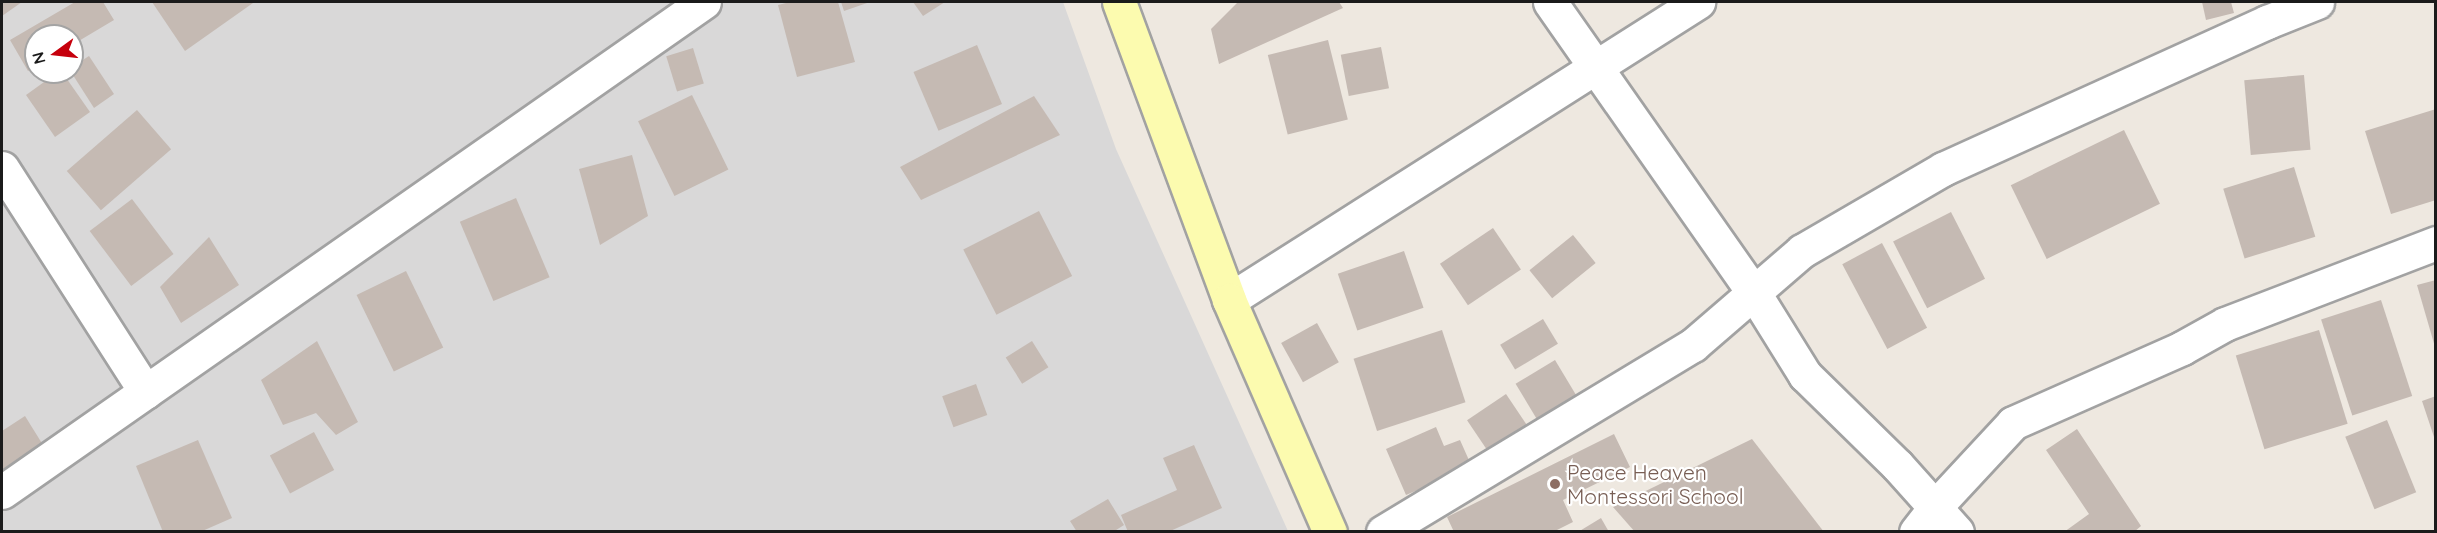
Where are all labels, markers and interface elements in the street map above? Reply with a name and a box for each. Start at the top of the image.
north arrow [24,24,84,84]
text: N [27,50,50,66]
place label: Peace Heaven Montessori School [1567,459,1744,509]
marker: Peace Heaven Montessori School [1548,477,1562,491]

